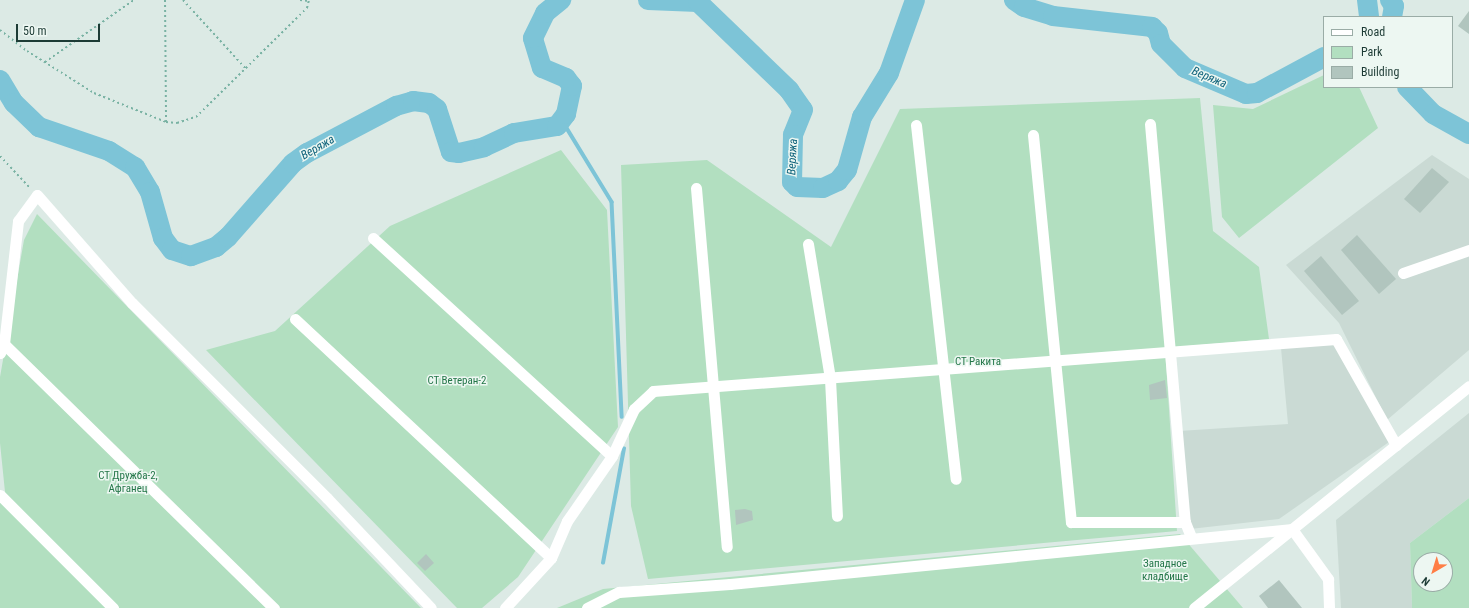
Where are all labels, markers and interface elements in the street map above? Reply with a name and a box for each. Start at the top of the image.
scale bar [18,16,102,42]
legend [1323,16,1453,88]
text: 50 m [23,24,47,38]
text: Road [1361,25,1385,39]
text: Park [1361,45,1382,59]
water label: Веряжа [1189,64,1229,92]
text: Building [1361,65,1399,79]
water label: Веряжа [299,133,337,163]
water label: Веряжа [785,138,801,176]
park label: СТ Ракита [955,355,1001,369]
park label: СТ Ветеран-2 [427,374,487,388]
park label: СТ Дружба-2, Афганец [98,470,158,496]
north arrow [1413,552,1453,592]
park label: Западное кладбище [1142,558,1188,584]
text: N [1419,574,1433,588]

